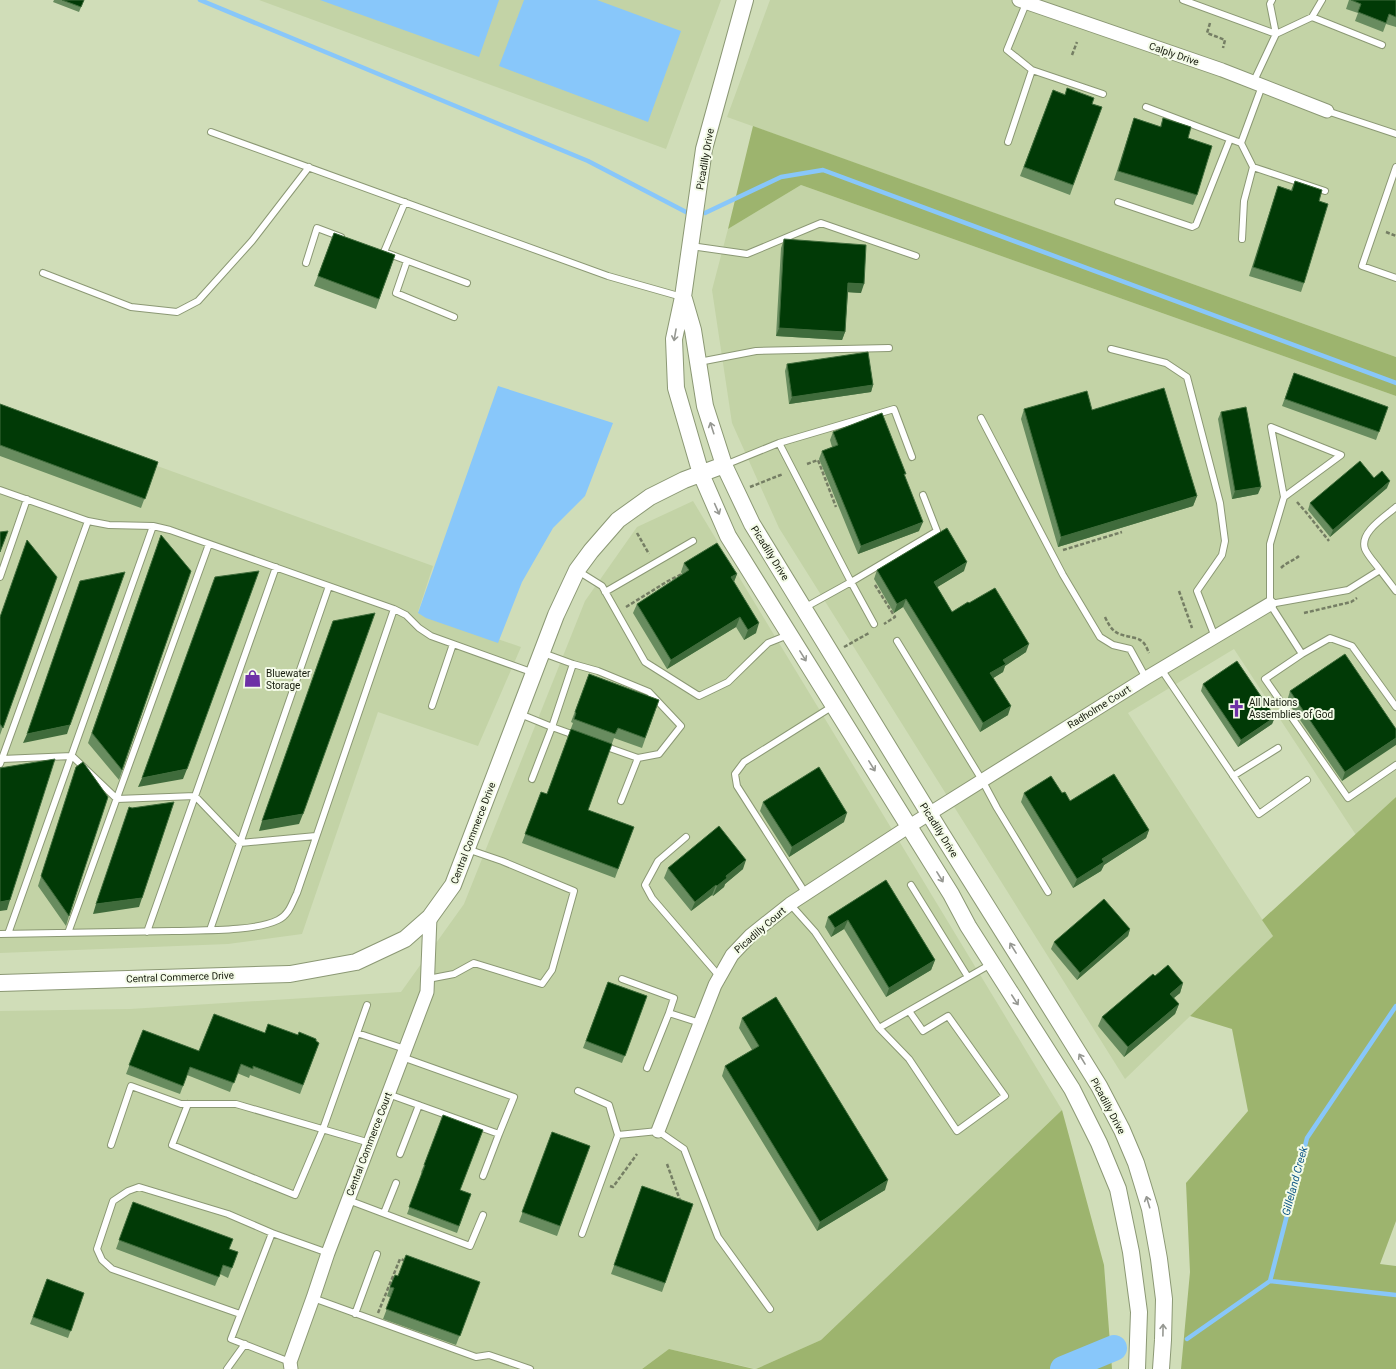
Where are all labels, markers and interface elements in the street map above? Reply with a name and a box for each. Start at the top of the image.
street label: Calply Drive [1148,40,1200,68]
street label: Picadilly Drive [694,128,716,190]
one-way arrow [671,328,679,341]
one-way arrow [708,421,715,434]
one-way arrow [713,503,721,515]
street label: Picadilly Drive [749,524,791,582]
one-way arrow [799,650,807,661]
place label: Bluewater Storage [266,668,311,691]
shop icon: Bluewater Storage [243,669,263,689]
street label: Radholme Court [1066,683,1132,731]
place label: All Nations Assemblies of God [1249,697,1333,720]
church icon: All Nations Assemblies of God [1226,698,1246,718]
one-way arrow [868,760,876,772]
street label: Central Commerce Drive [449,781,497,885]
street label: Picadilly Drive [918,801,960,859]
one-way arrow [936,871,944,882]
street label: Picadilly Court [732,905,788,955]
one-way arrow [1009,942,1017,954]
street label: Central Commerce Drive [126,970,234,984]
one-way arrow [1011,994,1020,1005]
one-way arrow [1078,1053,1086,1064]
street label: Picadilly Drive [1089,1076,1127,1136]
street label: Central Commerce Court [344,1091,394,1197]
water label: Gilleland Creek [1280,1145,1311,1217]
one-way arrow [1143,1196,1151,1208]
one-way arrow [1159,1324,1167,1337]

